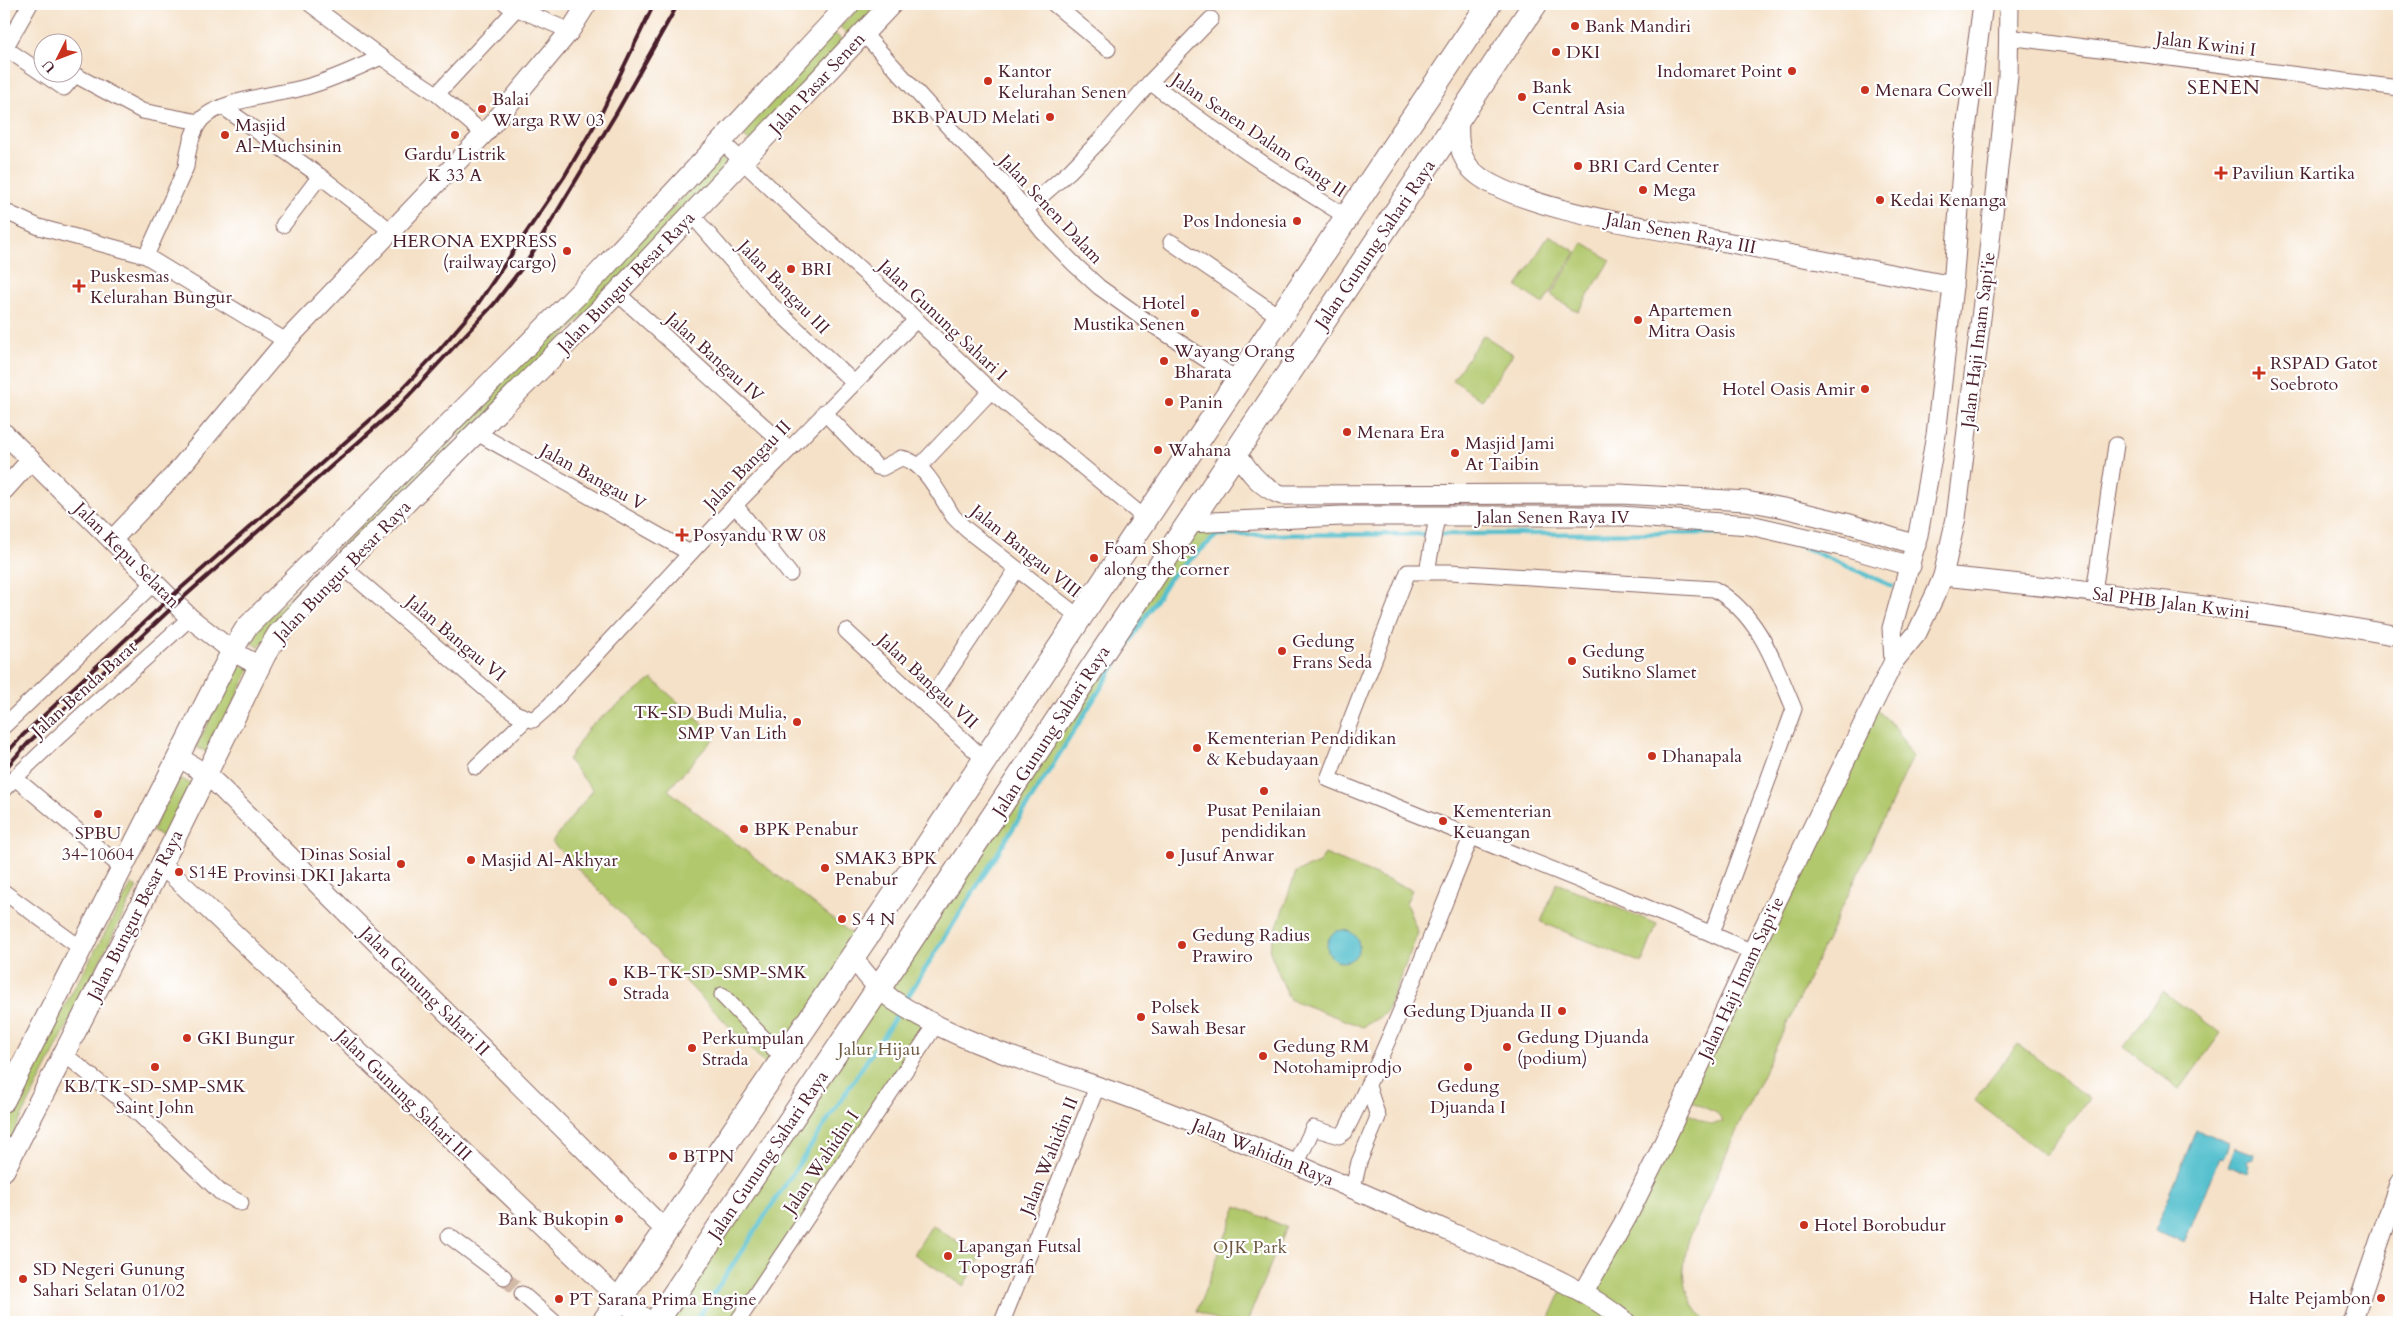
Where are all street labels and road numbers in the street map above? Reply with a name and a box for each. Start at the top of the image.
street label: Jalan Pasar Senen [762,26,872,142]
street label: Jalan Kwini I [2152,26,2257,63]
street label: Jalan Senen Dalam Gang II [1164,66,1351,203]
street label: Jalan Senen Dalam [991,147,1109,270]
street label: Jalan Gunung Sahari Raya [1308,155,1442,336]
street label: Jalan Bungur Besar Raya [550,206,701,361]
street label: Jalan Senen Raya III [1601,206,1758,260]
street label: Jalan Bangau III [730,232,835,340]
street label: Jalan Haji Imam Sapi'ie [1955,251,2002,432]
street label: Jalan Gunung Sahari I [871,252,1013,387]
street label: Jalan Bangau IV [658,305,769,408]
street label: Jalan Bangau II [696,415,797,518]
street label: Jalan Bangau V [533,437,651,517]
street label: Jalan Kepu Selatan [66,495,186,614]
street label: Jalan Bungur Besar Raya [266,495,417,650]
street label: Jalan Bangau VIII [963,497,1086,604]
street label: Jalan Senen Raya IV [1473,505,1631,530]
street label: Sal PHB Jalan Kwini [2091,581,2251,626]
street label: Jalan Bangau VI [398,587,511,688]
street label: Jalan Bangau VII [870,626,984,735]
street label: Jalan Benda Barat [24,635,143,746]
street label: Jalan Gunung Sahari Raya [985,641,1116,824]
street label: Jalan Bungur Besar Raya [80,826,189,1007]
street label: Jalan Haji Imam Sapi'ie [1691,893,1790,1066]
street label: Jalan Gunung Sahari II [352,919,495,1062]
street label: Jalan Gunung Sahari III [328,1022,477,1167]
street label: Jalan Gunung Sahari Raya [701,1066,835,1247]
street label: Jalan Wahidin II [1013,1093,1085,1222]
street label: Jalan Wahidin I [776,1106,865,1221]
street label: Jalan Wahidin Raya [1185,1111,1338,1192]

